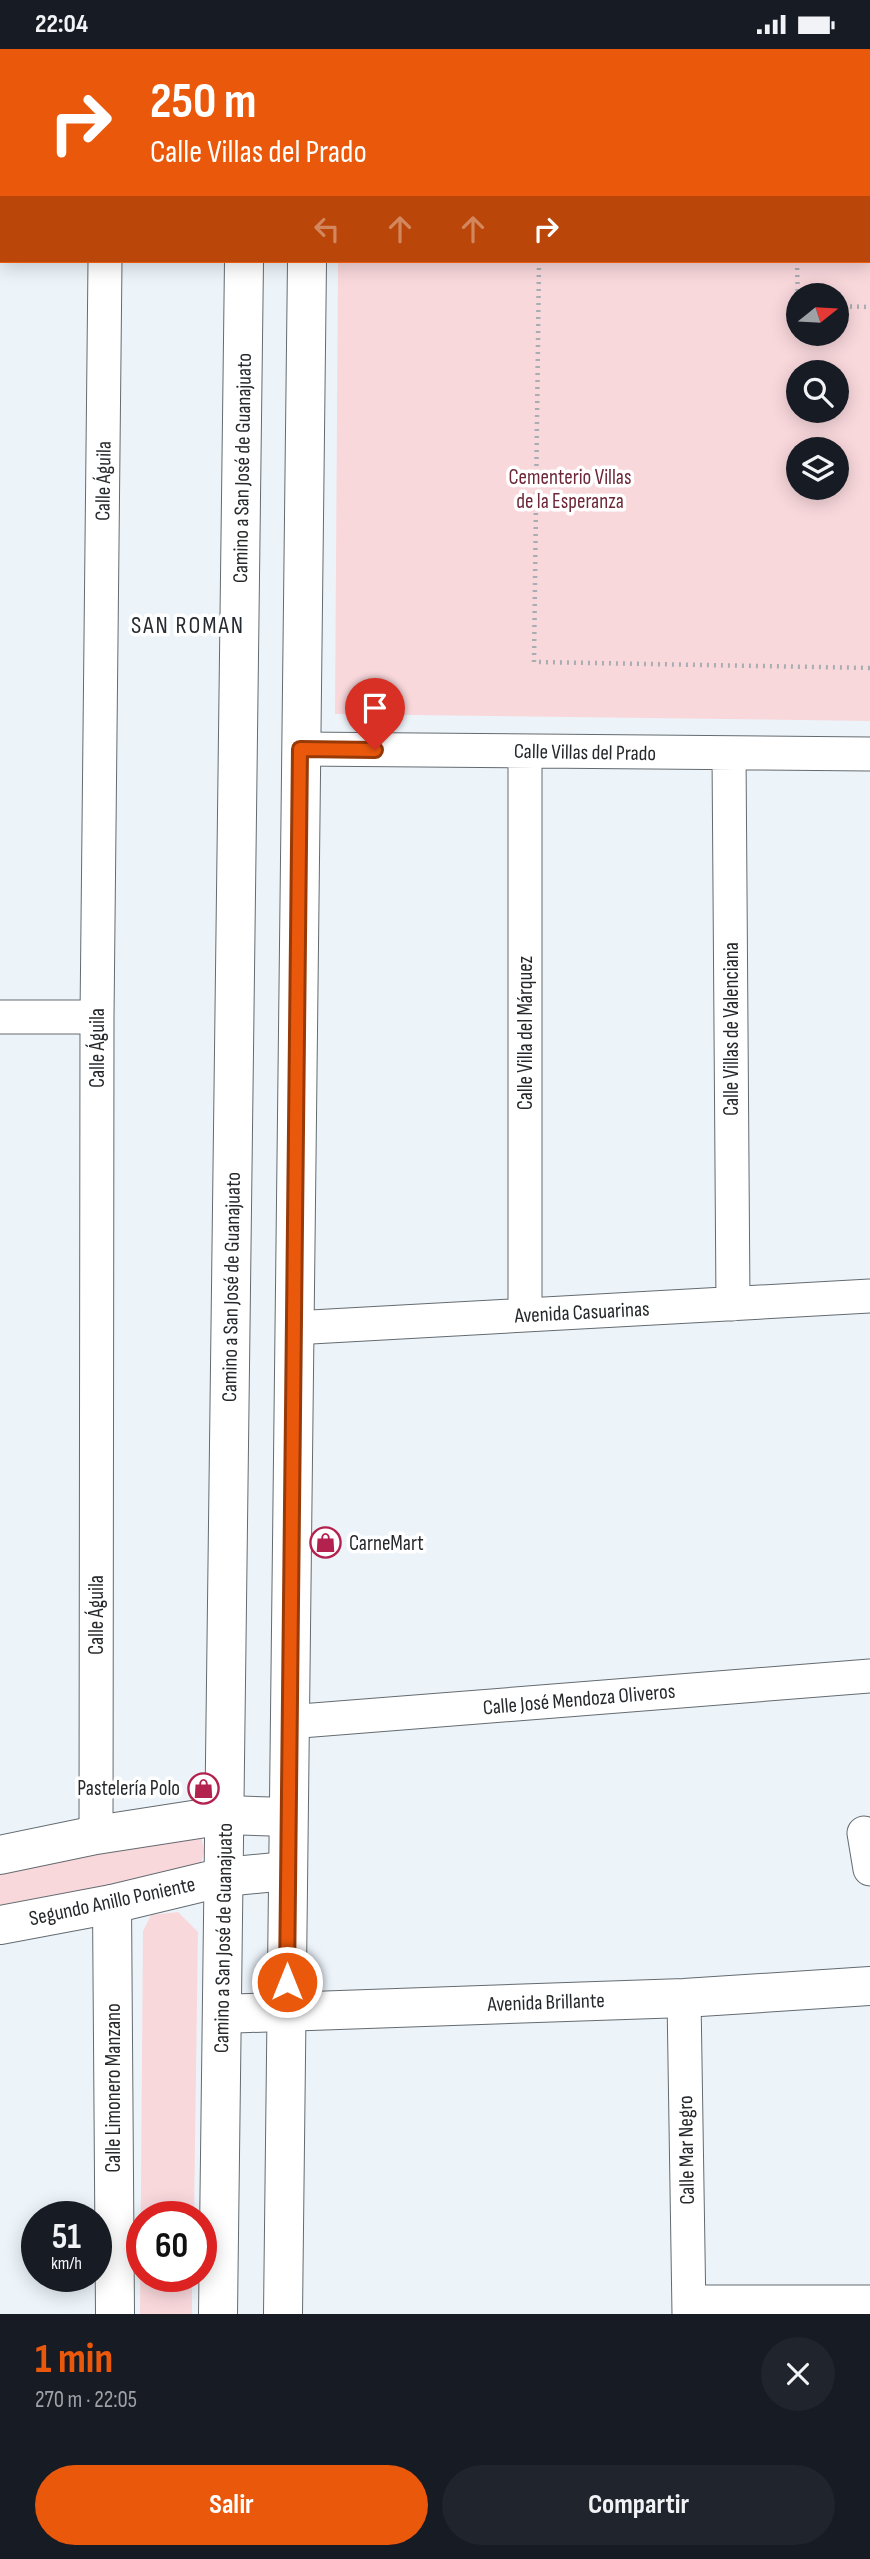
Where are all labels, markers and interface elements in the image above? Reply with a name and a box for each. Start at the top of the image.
text: 22:04 [35,9,88,40]
text: 250 m [150,73,256,132]
icon: right [35,77,126,168]
text: Calle Villas del Prado [150,133,367,172]
icon: left [308,210,346,248]
icon: ahead [381,210,419,248]
icon: ahead [454,210,492,248]
icon: right [527,210,565,248]
north arrow [786,283,849,347]
map controls [786,283,849,500]
street label: Camino a San José de Guanajuato [228,353,257,583]
button: search [786,360,849,423]
button: layers [786,437,849,500]
street label: Calle Águila [90,441,117,521]
park label: Cementerio Villas de la Esperanza [509,465,631,514]
district label: SAN ROMAN [131,611,245,640]
pin [345,678,405,750]
icon: arrive [356,689,394,727]
street label: Calle Villas del Prado [514,739,656,766]
street label: Calle Villas de Valenciana [719,942,744,1116]
street label: Calle Villa del Márquez [513,955,538,1110]
street label: Calle Águila [85,1008,110,1088]
street label: Camino a San José de Guanajuato [217,1172,246,1402]
street label: Avenida Casuarinas [513,1296,650,1329]
shop icon: CarneMart [309,1526,343,1560]
place label: CarneMart [349,1531,424,1556]
street label: Calle Águila [84,1575,109,1655]
street label: Calle José Mendoza Oliveros [482,1679,676,1720]
shop icon: Pastelería Polo [186,1771,220,1805]
place label: Pastelería Polo [77,1776,180,1801]
street label: Camino a San José de Guanajuato [209,1823,238,2053]
street label: Segundo Anillo Poniente [27,1872,197,1931]
position arrow [250,1945,324,2019]
street label: Avenida Brillante [486,1988,605,2017]
street label: Calle Limonero Manzano [101,2003,126,2173]
street label: Calle Mar Negro [673,2095,700,2205]
speed limit sign: 60 [126,2201,217,2292]
text: 51 [52,2216,81,2259]
text: km/h [51,2253,82,2274]
text: 1 min [35,2334,113,2385]
button: close [761,2337,835,2411]
text: 270 m · 22:05 [35,2386,137,2414]
button: Salir [35,2465,428,2545]
button: Compartir [442,2465,835,2545]

